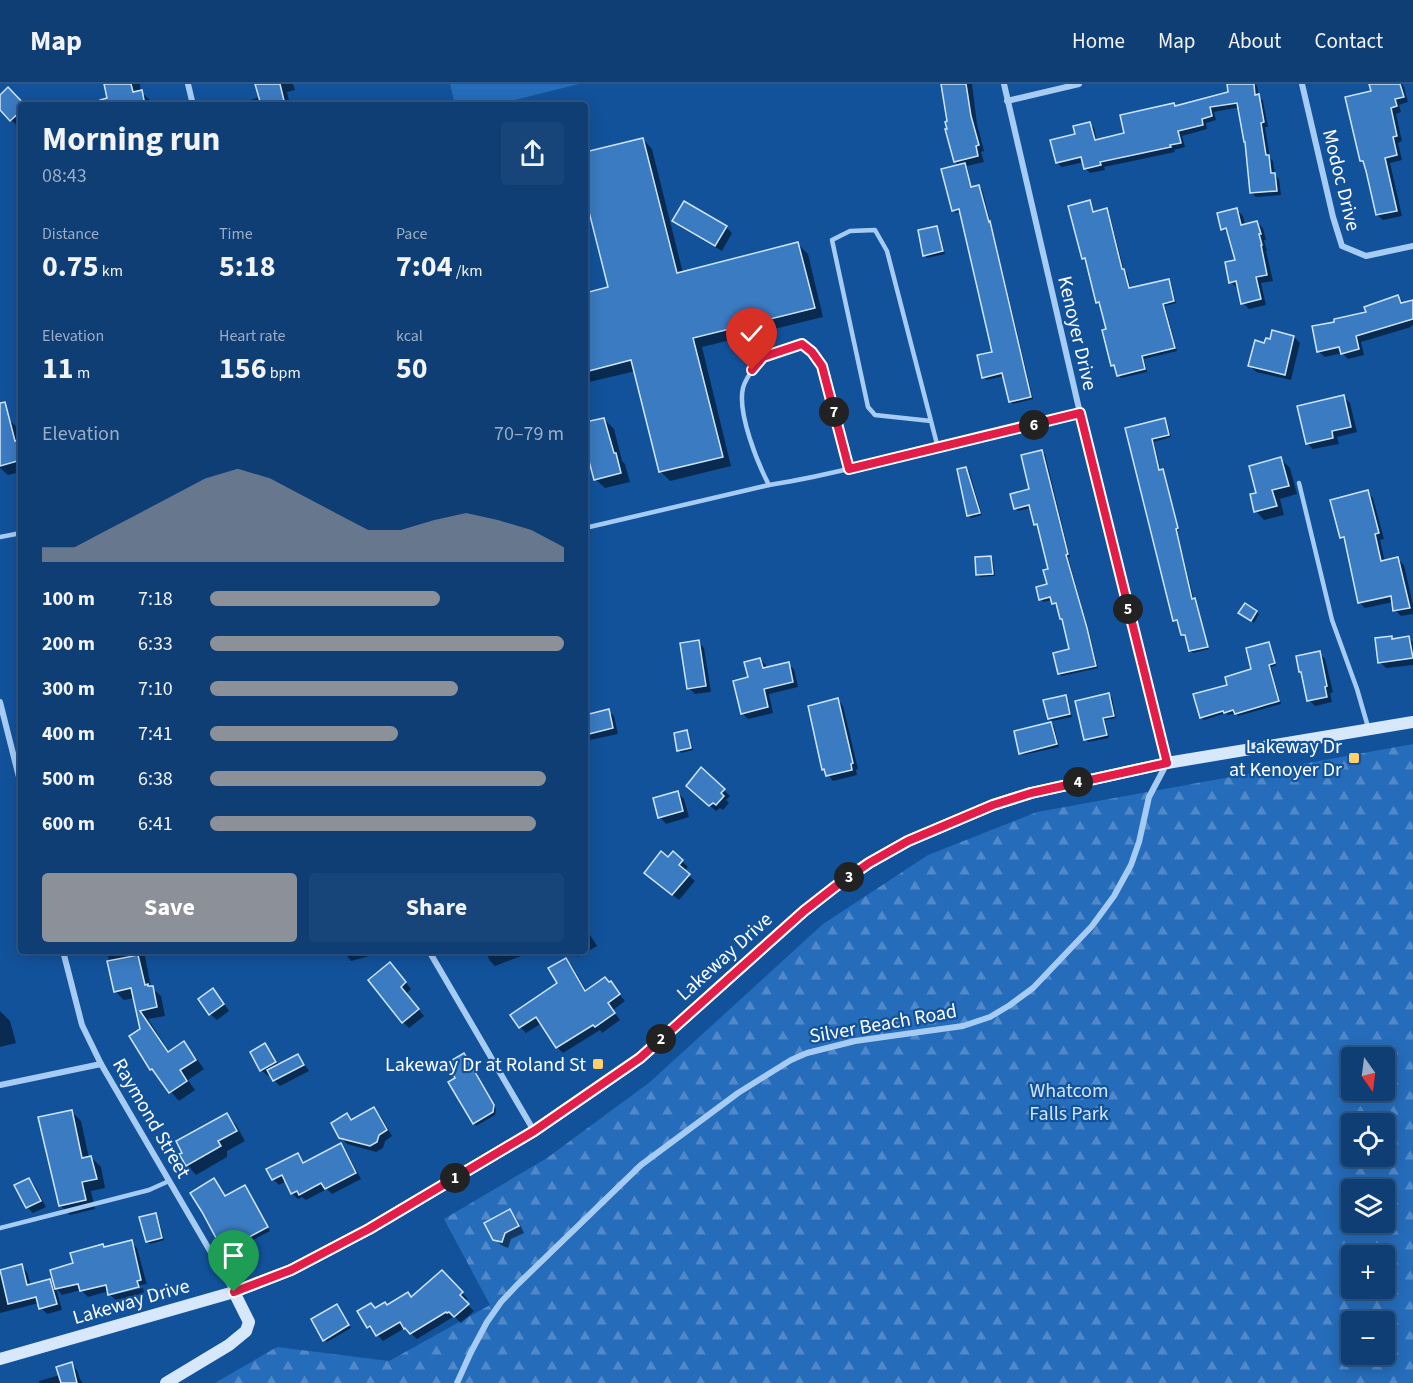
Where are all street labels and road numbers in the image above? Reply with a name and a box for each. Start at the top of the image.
street label: Modoc Drive [1315,126,1367,234]
street label: Kenoyer Drive [1050,273,1104,393]
street label: Lakeway Drive [671,906,779,1007]
street label: Silver Beach Road [807,997,959,1051]
street label: Raymond Street [105,1053,197,1184]
street label: Lakeway Drive [70,1272,193,1332]

